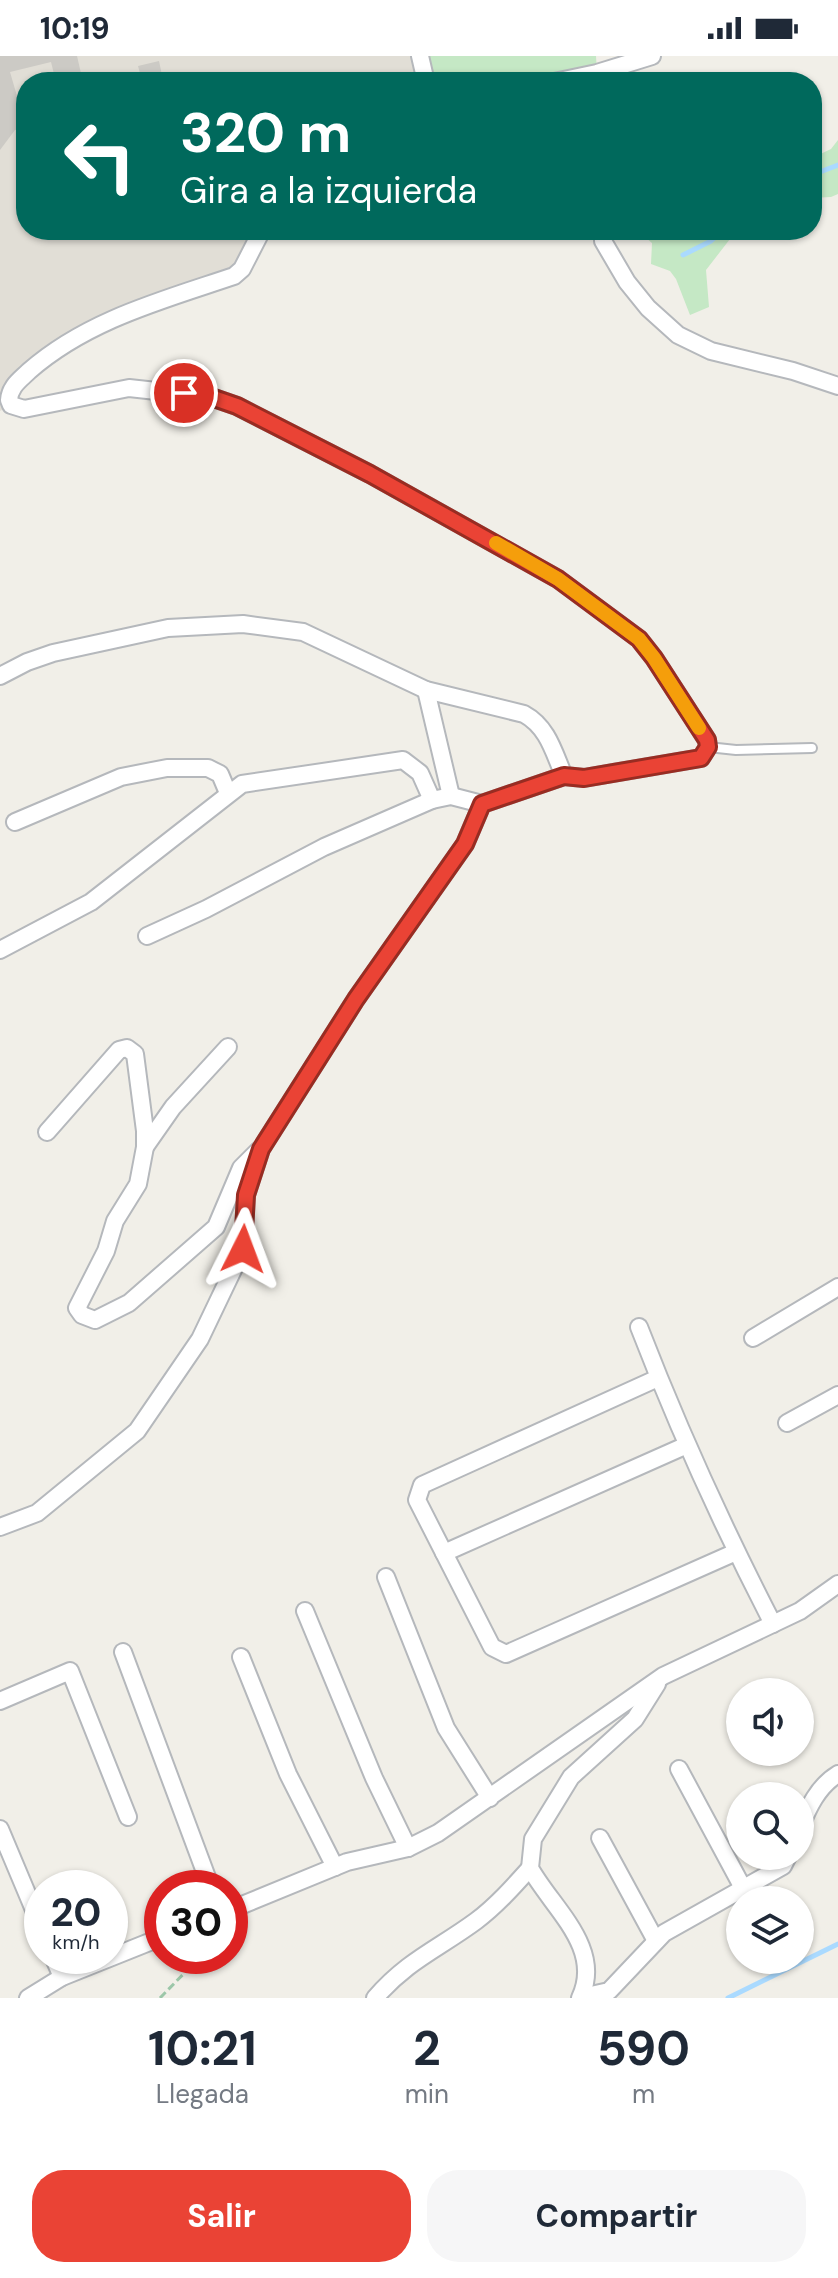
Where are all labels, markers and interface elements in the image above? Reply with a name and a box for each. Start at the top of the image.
text: 10:19 [40,9,110,48]
text: 320 m [180,96,351,169]
icon: left [48,104,152,208]
text: Gira a la izquierda [180,167,477,214]
pin [150,359,218,427]
icon: arrive [162,371,206,415]
position arrow [201,1207,285,1291]
map controls [726,1678,814,1974]
button: sound [726,1678,814,1766]
button: search [726,1782,814,1870]
speed limit sign: 30 [144,1870,248,1974]
text: 20 [50,1886,102,1938]
button: layers [726,1886,814,1974]
text: km/h [52,1929,100,1955]
text: 10:21 [148,2017,257,2080]
text: 2 [413,2017,441,2080]
text: 590 [597,2017,690,2080]
text: Llegada [156,2077,249,2111]
text: min [405,2077,449,2111]
text: m [632,2077,655,2111]
button: Salir [32,2170,411,2262]
button: Compartir [427,2170,806,2262]

